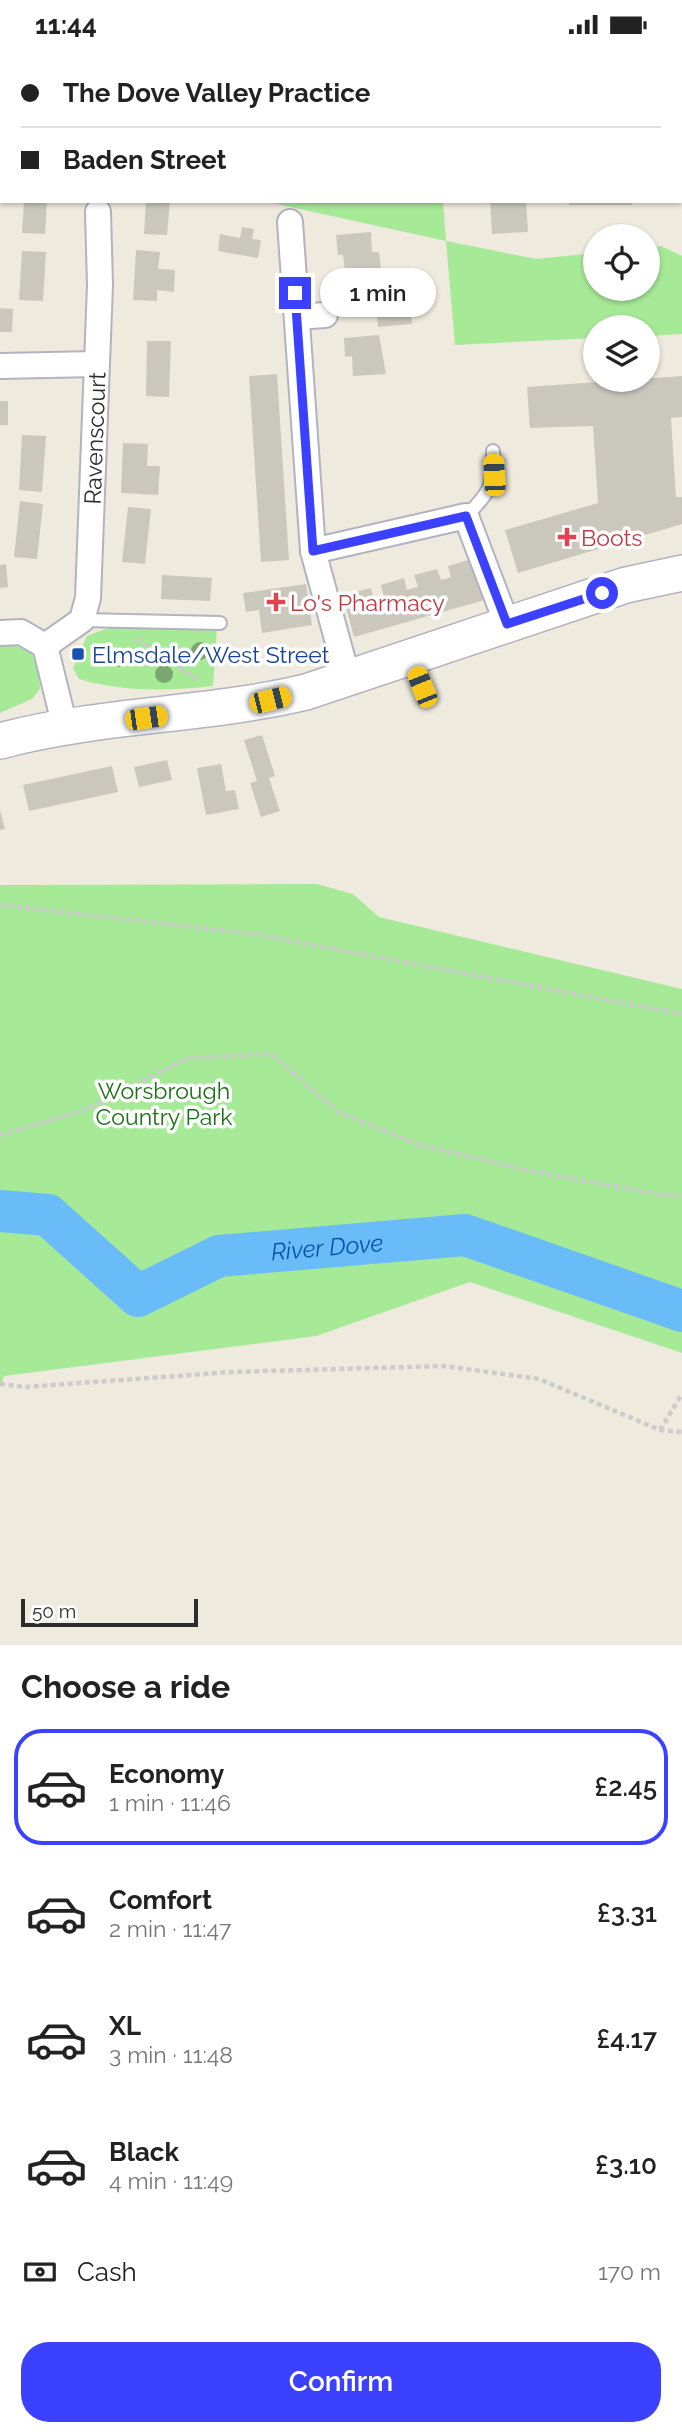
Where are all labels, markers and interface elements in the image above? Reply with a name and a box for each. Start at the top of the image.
text: 11:44 [35,10,97,40]
text: The Dove Valley Practice [63,78,370,108]
text: Baden Street [63,145,226,175]
map controls [583,224,660,392]
button: locate [583,224,660,301]
callout: 1 min [320,268,435,317]
route end [279,277,311,309]
text: 1 min [349,279,407,306]
button: layers [583,315,660,392]
street label: Ravenscourt [78,371,110,505]
car [483,453,506,497]
place label: Boots [581,524,642,551]
marker: Boots [559,529,575,545]
route start [586,577,618,609]
place label: Lo's Pharmacy [290,589,445,616]
marker: Lo's Pharmacy [268,594,284,610]
place label: Elmsdale/West Street [92,641,330,668]
marker: Elmsdale/West Street [70,646,86,662]
car [405,664,440,710]
car [248,685,293,715]
car [124,705,169,731]
park label: Worsbrough Country Park [96,1077,232,1130]
water label: River Dove [270,1228,385,1266]
scale bar [21,1596,198,1628]
text: 50 m [32,1600,76,1622]
text: Choose a ride [21,1668,230,1705]
icon: car [25,1756,88,1819]
text: Economy [109,1759,224,1789]
text: £2.45 [594,1772,657,1802]
text: 1 min · 11:46 [109,1789,231,1816]
icon: car [25,1882,88,1945]
text: Comfort [109,1885,212,1915]
text: £3.31 [597,1898,657,1928]
text: 2 min · 11:47 [109,1915,231,1942]
icon: car [25,2008,88,2071]
text: XL [109,2011,141,2041]
text: £4.17 [597,2024,657,2054]
text: 3 min · 11:48 [109,2041,233,2068]
icon: car [25,2134,88,2197]
text: Black [109,2137,179,2167]
text: £3.10 [595,2150,657,2180]
text: 4 min · 11:49 [109,2167,233,2194]
icon: cash [21,2253,59,2291]
text: Cash [77,2257,137,2287]
text: 170 m [598,2258,661,2285]
button: Confirm [21,2342,661,2422]

